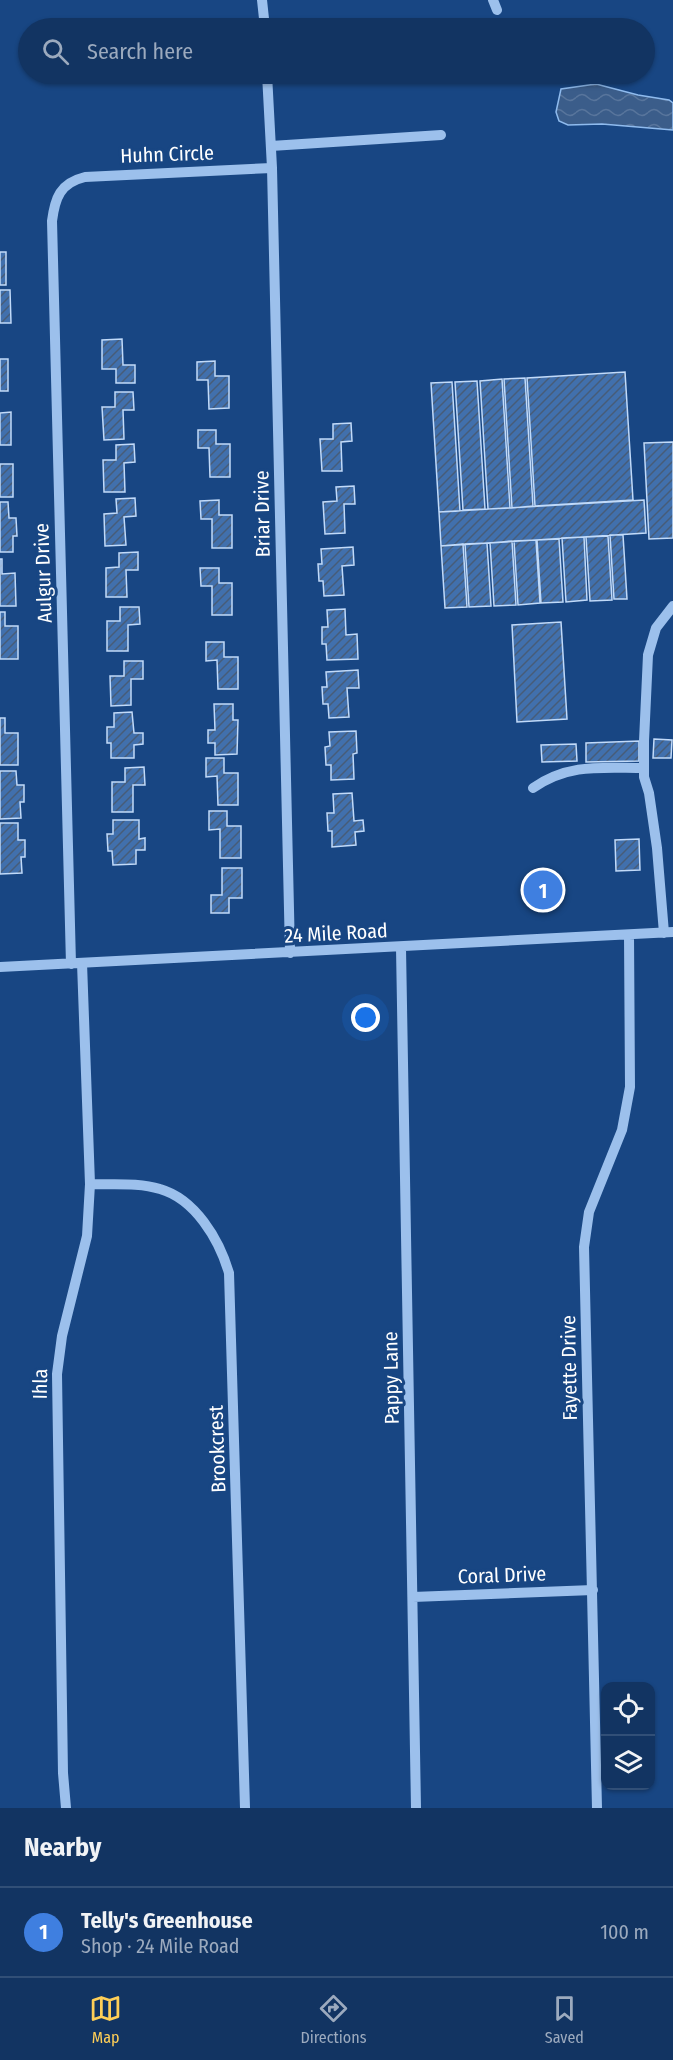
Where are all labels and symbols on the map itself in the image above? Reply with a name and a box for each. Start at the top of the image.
street label: Huhn Circle [120,140,214,168]
street label: Briar Drive [249,470,275,558]
street label: Aulgur Drive [29,523,57,623]
pin: 1 [524,868,562,912]
street label: 24 Mile Road [284,918,388,948]
your location [351,1003,380,1032]
street label: Fayette Drive [556,1315,582,1421]
street label: Pappy Lane [378,1331,404,1425]
street label: Ihla [28,1368,52,1400]
street label: Brookcrest [203,1404,231,1493]
street label: Coral Drive [457,1561,547,1589]

